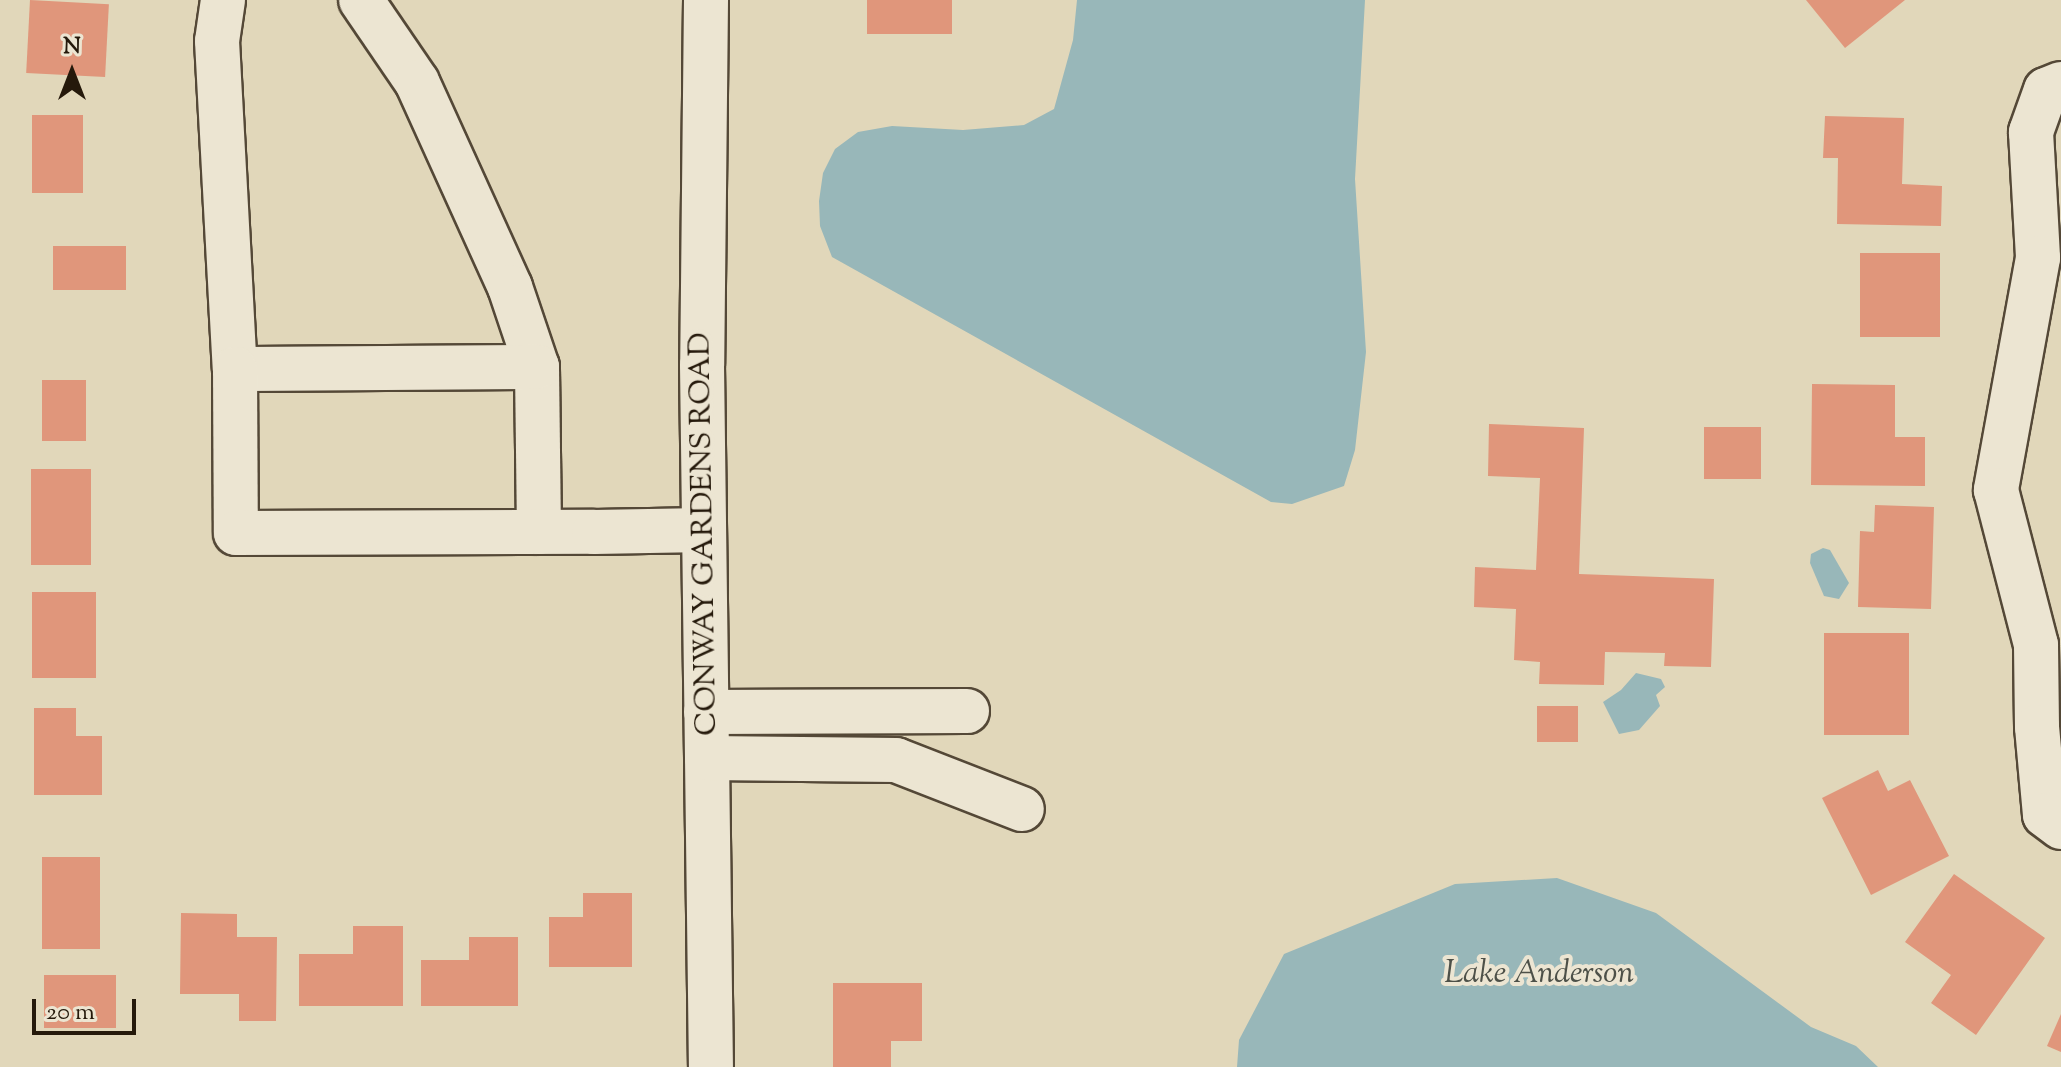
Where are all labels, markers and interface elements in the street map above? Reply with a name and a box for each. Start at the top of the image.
north arrow [32,32,112,112]
text: N [63,32,81,64]
street label: CONWAY GARDENS ROAD [683,332,727,736]
water label: Lake Anderson [1444,955,1634,993]
scale bar [36,983,140,1033]
text: 20 m [46,996,95,1030]

